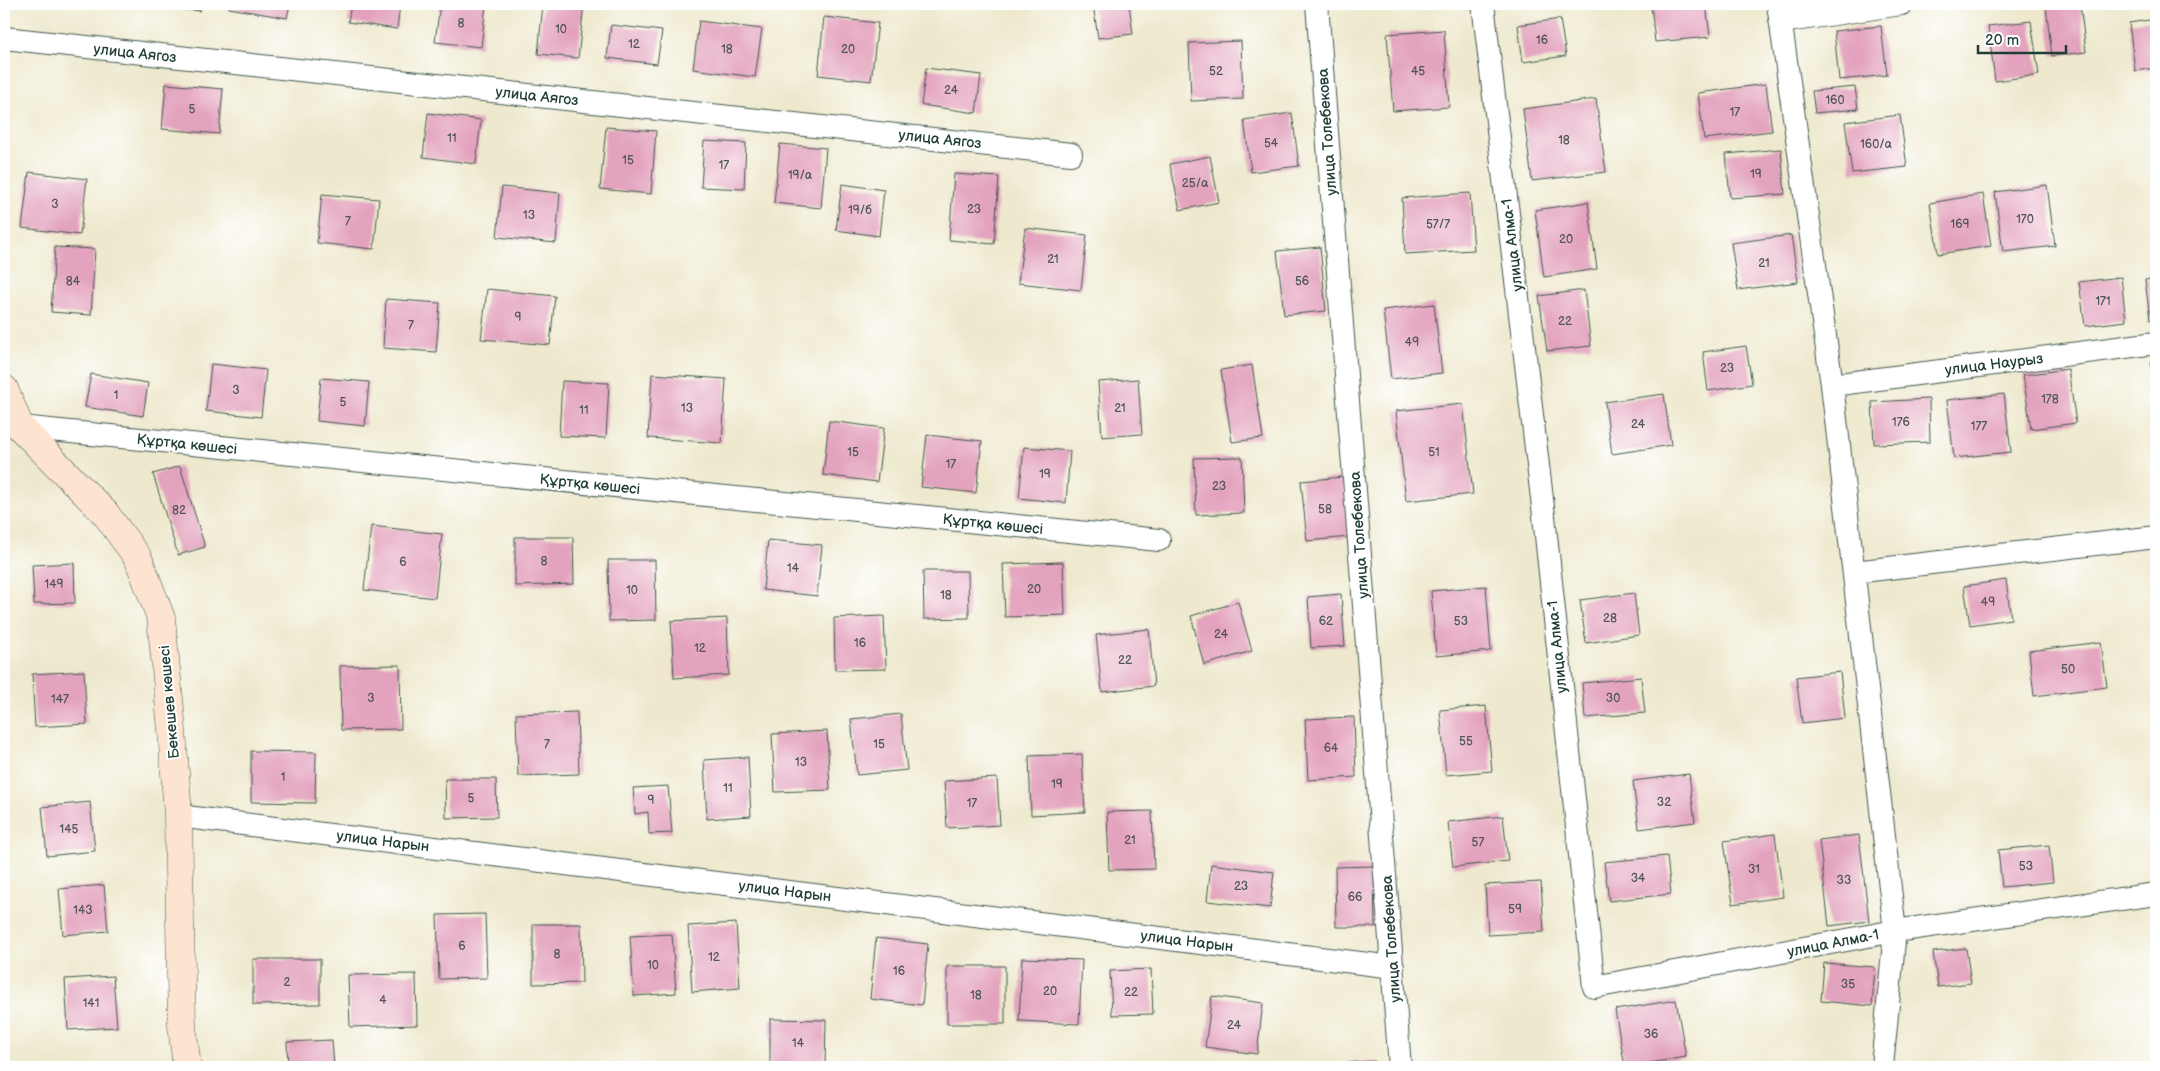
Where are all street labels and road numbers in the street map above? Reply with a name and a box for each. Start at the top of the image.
street label: улица Аягоз [93,40,177,67]
street label: улица Толебекова [1314,67,1341,196]
street label: улица Аягоз [495,83,579,110]
street label: улица Аягоз [898,126,982,153]
street label: улица Алма-1 [1497,198,1528,292]
street label: улица Наурыз [1944,349,2044,380]
street label: Құртқа көшесі [136,430,238,459]
street label: Құртқа көшесі [539,470,641,499]
street label: улица Толебекова [1346,470,1373,599]
street label: Құртқа көшесі [942,510,1044,539]
street label: улица Алма-1 [1543,600,1572,694]
street label: Бекешев көшесі [155,644,184,760]
street label: улица Нарын [335,826,430,857]
street label: улица Толебекова [1378,874,1405,1003]
street label: улица Нарын [737,876,832,907]
street label: улица Алма-1 [1786,925,1881,962]
street label: улица Нарын [1139,926,1234,957]

